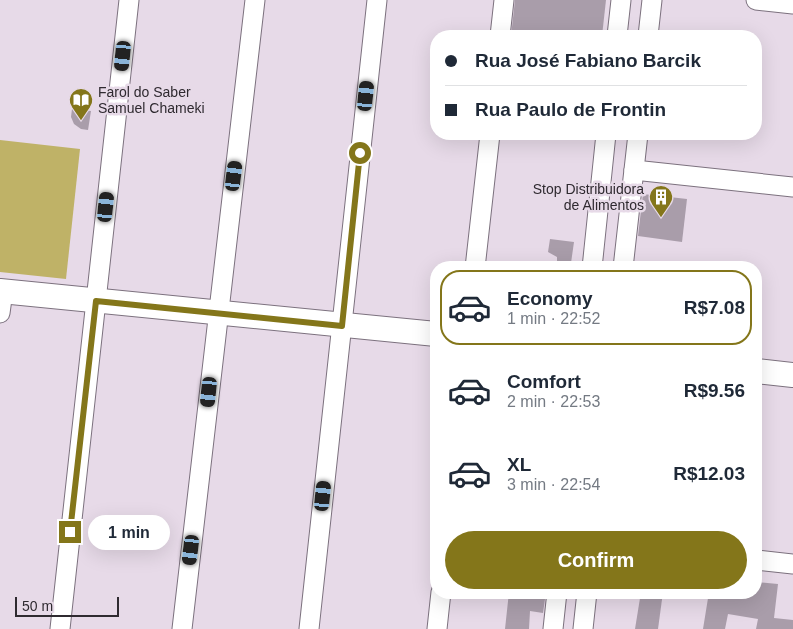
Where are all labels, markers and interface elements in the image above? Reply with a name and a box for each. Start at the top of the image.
car [113,40,132,72]
text: Rua José Fabiano Barcik [475,50,701,71]
car [356,80,375,112]
place label: Farol do Saber Samuel Chameki [98,84,205,116]
library icon: Farol do Saber Samuel Chameki [68,87,94,121]
text: Rua Paulo de Frontin [475,99,666,120]
route start [349,142,371,164]
car [224,160,243,192]
place label: Stop Distribuidora de Alimentos [533,181,644,213]
building icon: Stop Distribuidora de Alimentos [648,184,674,218]
car [96,191,115,223]
icon: car [447,285,492,330]
text: Economy [507,288,593,309]
text: R$7.08 [684,297,745,318]
text: 1 min · 22:52 [507,310,600,327]
icon: car [447,368,492,413]
text: Comfort [507,371,581,392]
car [199,376,218,408]
text: R$9.56 [684,380,745,401]
text: 2 min · 22:53 [507,393,600,410]
icon: car [447,451,492,496]
text: XL [507,454,531,475]
text: R$12.03 [673,463,745,484]
text: 3 min · 22:54 [507,476,600,493]
car [313,480,332,512]
callout: 1 min [88,514,170,550]
route end [59,521,81,543]
text: 1 min [108,524,150,541]
button: Confirm [445,531,747,589]
car [181,534,200,566]
scale bar [15,594,119,617]
text: 50 m [22,598,53,614]

